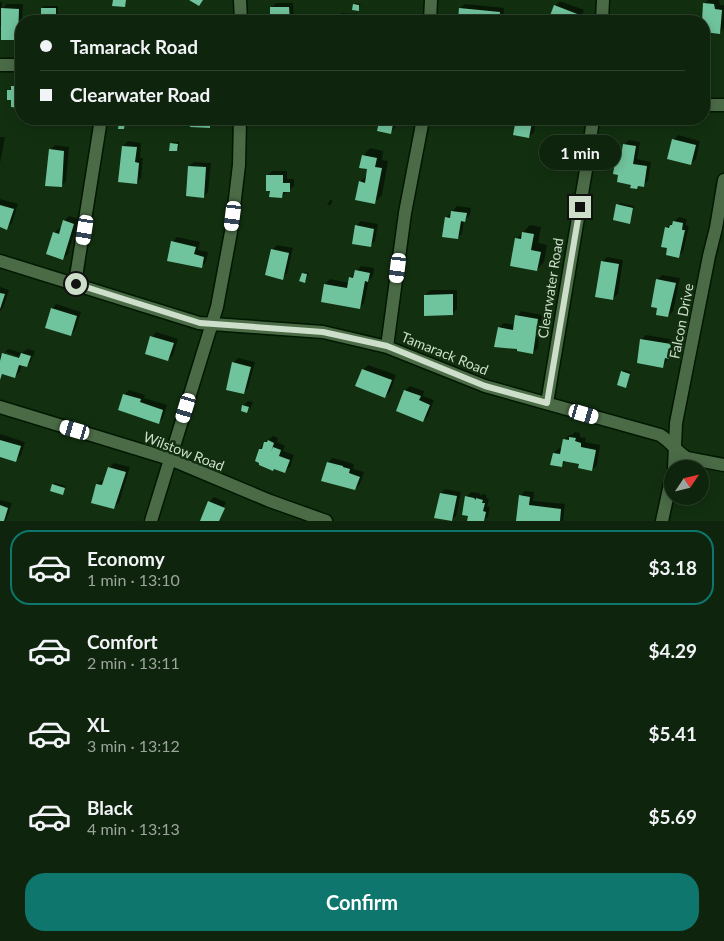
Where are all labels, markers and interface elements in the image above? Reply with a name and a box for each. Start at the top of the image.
text: Tamarack Road [70,35,198,58]
text: Clearwater Road [70,83,210,106]
callout: 1 min [539,134,621,170]
text: 1 min [560,143,600,162]
route end [569,196,591,218]
car [223,200,242,232]
car [75,214,94,246]
street label: Clearwater Road [534,236,566,340]
car [388,252,407,284]
route start [65,273,87,295]
street label: Falcon Drive [665,282,697,360]
street label: Tamarack Road [399,328,491,378]
car [174,391,197,425]
car [567,403,600,425]
car [58,419,91,441]
street label: Wilstow Road [141,428,227,474]
north arrow [664,460,709,505]
map controls [664,460,709,505]
icon: car [27,545,72,590]
text: Economy [87,547,165,570]
text: $3.18 [648,556,697,579]
text: 1 min · 13:10 [87,570,180,589]
icon: car [27,628,72,673]
text: Comfort [87,630,158,653]
text: $4.29 [648,639,697,662]
text: 2 min · 13:11 [87,653,180,672]
icon: car [27,711,72,756]
text: XL [87,713,110,736]
text: $5.41 [648,722,697,745]
text: 3 min · 13:12 [87,736,180,755]
icon: car [27,794,72,839]
text: Black [87,796,133,819]
text: $5.69 [648,805,697,828]
text: 4 min · 13:13 [87,819,180,838]
button: Confirm [25,873,699,931]

